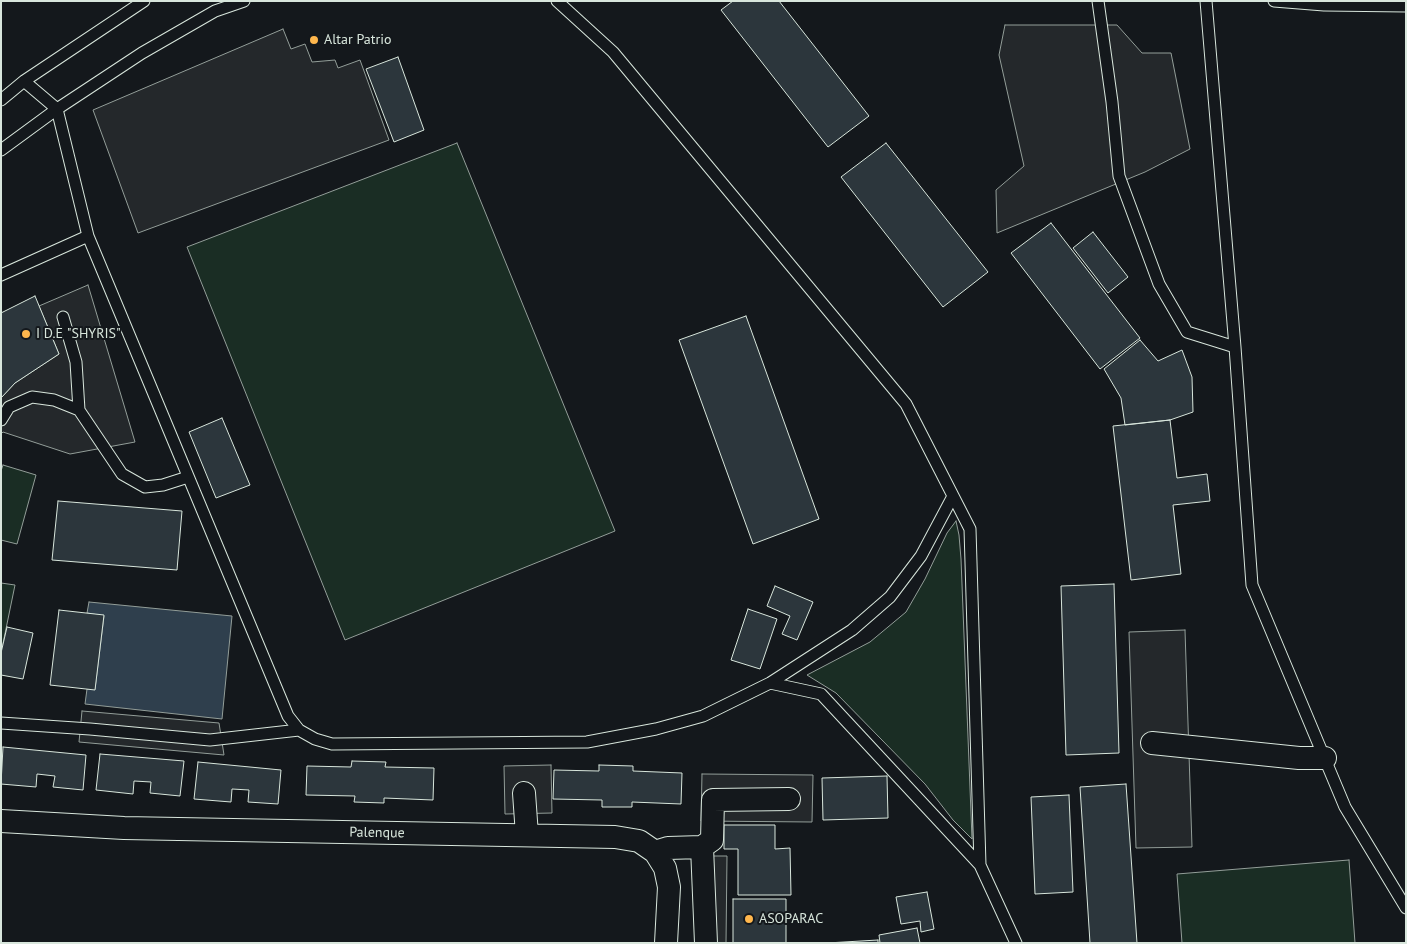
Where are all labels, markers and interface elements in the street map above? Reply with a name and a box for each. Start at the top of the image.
place label: Altar Patrio [324,32,392,48]
marker: Altar Patrio [308,34,320,46]
place label: I D.E "SHYRIS" [36,326,121,342]
marker: I D.E "SHYRIS" [20,328,32,340]
street label: Palenque [349,824,405,842]
place label: ASOPARAC [759,911,823,927]
marker: ASOPARAC [743,913,755,925]

